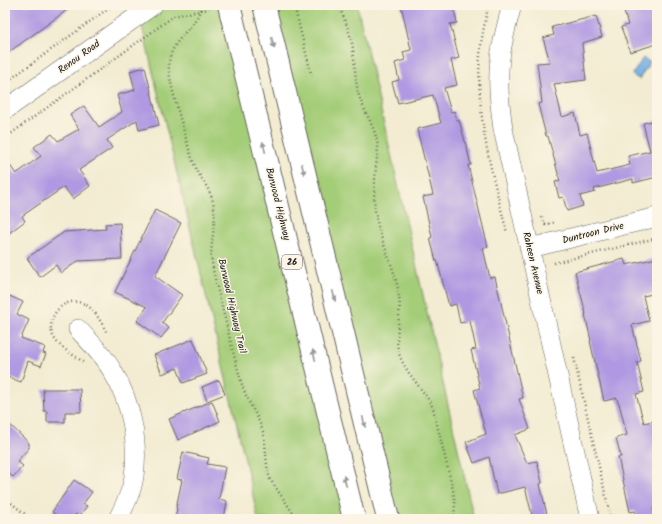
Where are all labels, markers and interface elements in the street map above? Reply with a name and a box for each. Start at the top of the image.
street label: Renou Road [54,36,104,78]
one-way arrow [270,37,276,49]
one-way arrow [261,141,267,153]
one-way arrow [301,163,307,175]
street label: Burwood Highway [261,166,295,242]
street label: Duntroon Drive [560,217,626,248]
street label: Raheen Avenue [518,230,548,296]
road number: 26 [282,255,302,269]
street label: Burwood Highway Trail [213,257,251,355]
one-way arrow [331,290,337,302]
one-way arrow [311,349,317,361]
one-way arrow [362,416,368,428]
one-way arrow [342,475,348,487]

